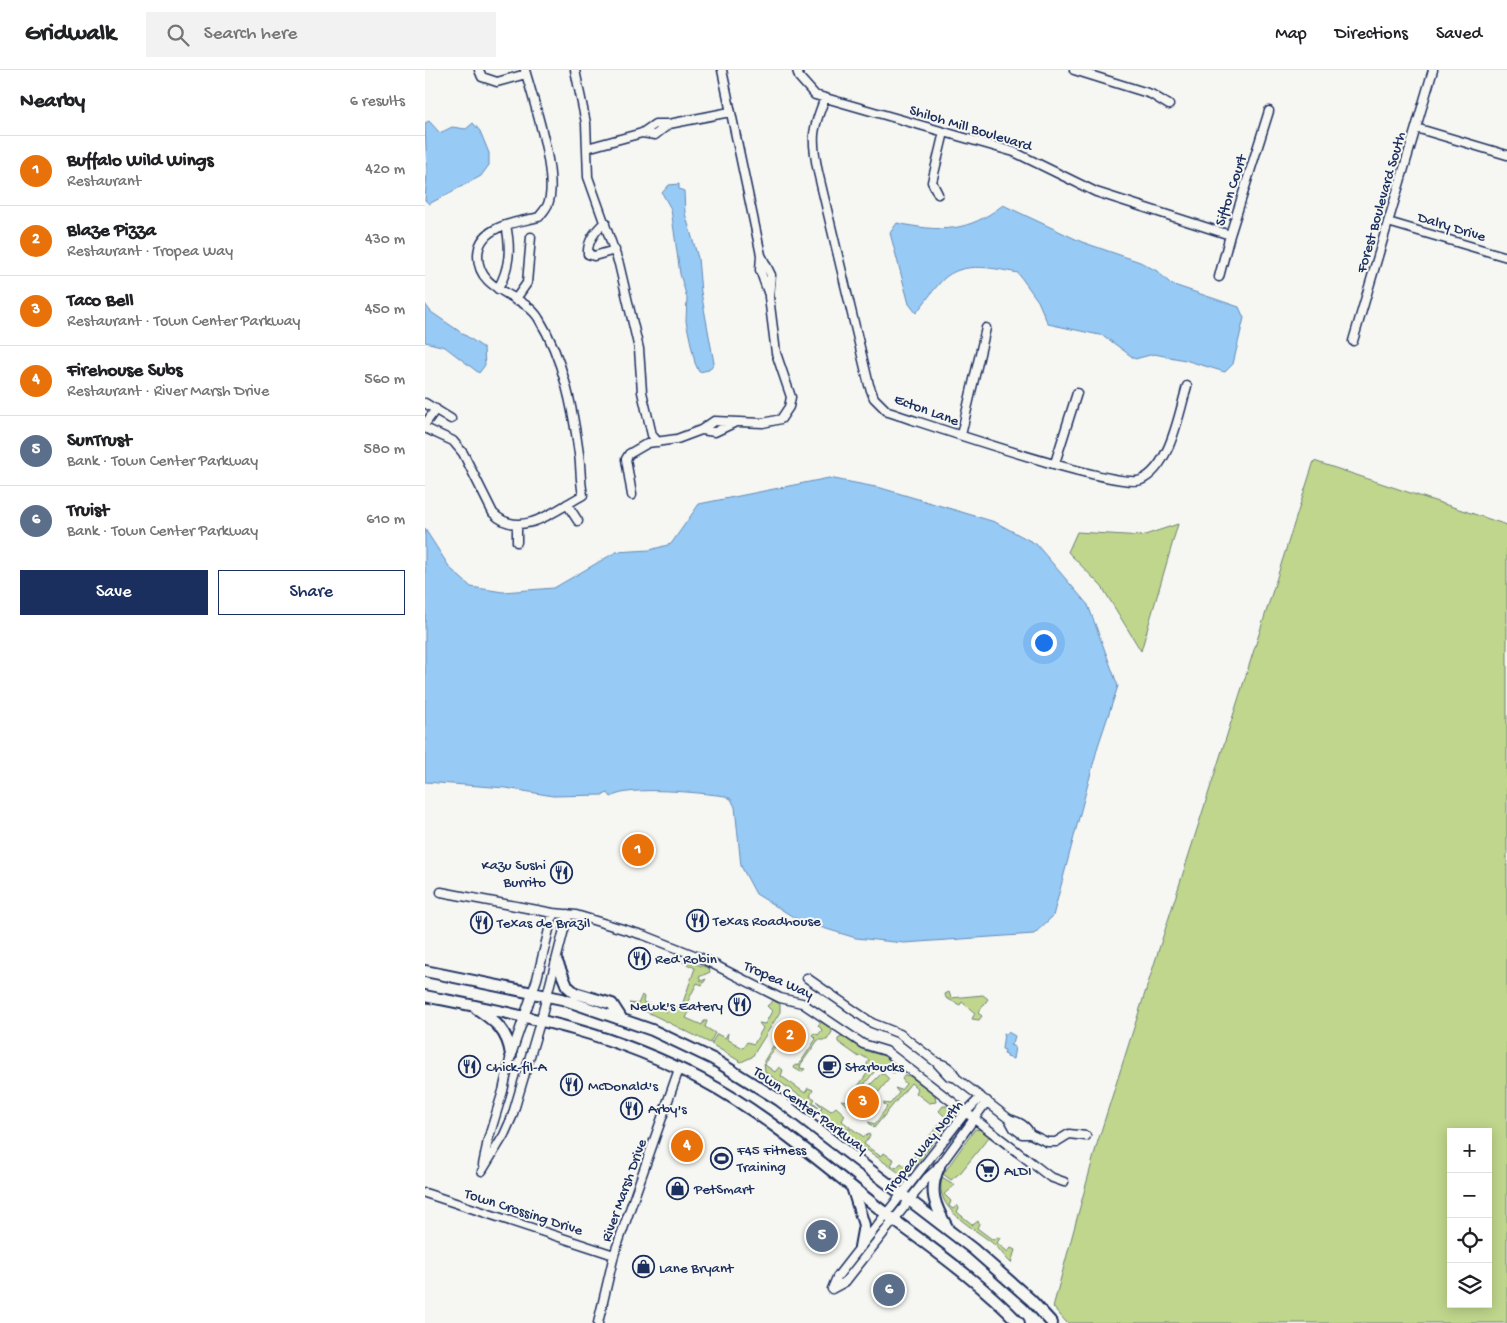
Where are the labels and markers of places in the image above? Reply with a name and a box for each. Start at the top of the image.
pin: 1 [622,831,654,869]
place label: Kazu Sushi Burrito [481,857,546,892]
restaurant icon: Kazu Sushi Burrito [550,861,574,885]
restaurant icon: Texas Roadhouse [685,908,709,932]
restaurant icon: Texas de Brazil [469,910,493,934]
place label: Texas Roadhouse [712,913,821,931]
place label: Texas de Brazil [496,915,590,933]
restaurant icon: Red Robin [627,946,651,970]
place label: Red Robin [655,951,717,969]
restaurant icon: Newk's Eatery [727,993,751,1017]
place label: Newk's Eatery [630,998,724,1016]
pin: 2 [774,1017,806,1055]
restaurant icon: Chick-fil-A [458,1054,482,1078]
cafe icon: Starbucks [817,1054,841,1078]
place label: Chick-fil-A [486,1059,548,1077]
place label: Starbucks [845,1059,904,1077]
restaurant icon: McDonald's [560,1073,584,1097]
place label: McDonald's [588,1078,658,1096]
pin: 3 [847,1083,879,1121]
restaurant icon: Arby's [620,1096,644,1120]
place label: Arby's [648,1101,687,1119]
pin: 4 [671,1127,703,1165]
place label: F45 Fitness Training [736,1142,807,1177]
sports icon: F45 Fitness Training [709,1146,733,1170]
supermarket icon: ALDI [976,1158,1000,1182]
place label: ALDI [1004,1163,1032,1181]
shop icon: PetSmart [666,1176,690,1200]
place label: PetSmart [693,1181,755,1199]
pin: 5 [806,1217,838,1255]
shop icon: Lane Bryant [631,1255,655,1279]
place label: Lane Bryant [659,1260,735,1278]
pin: 6 [873,1271,905,1309]

